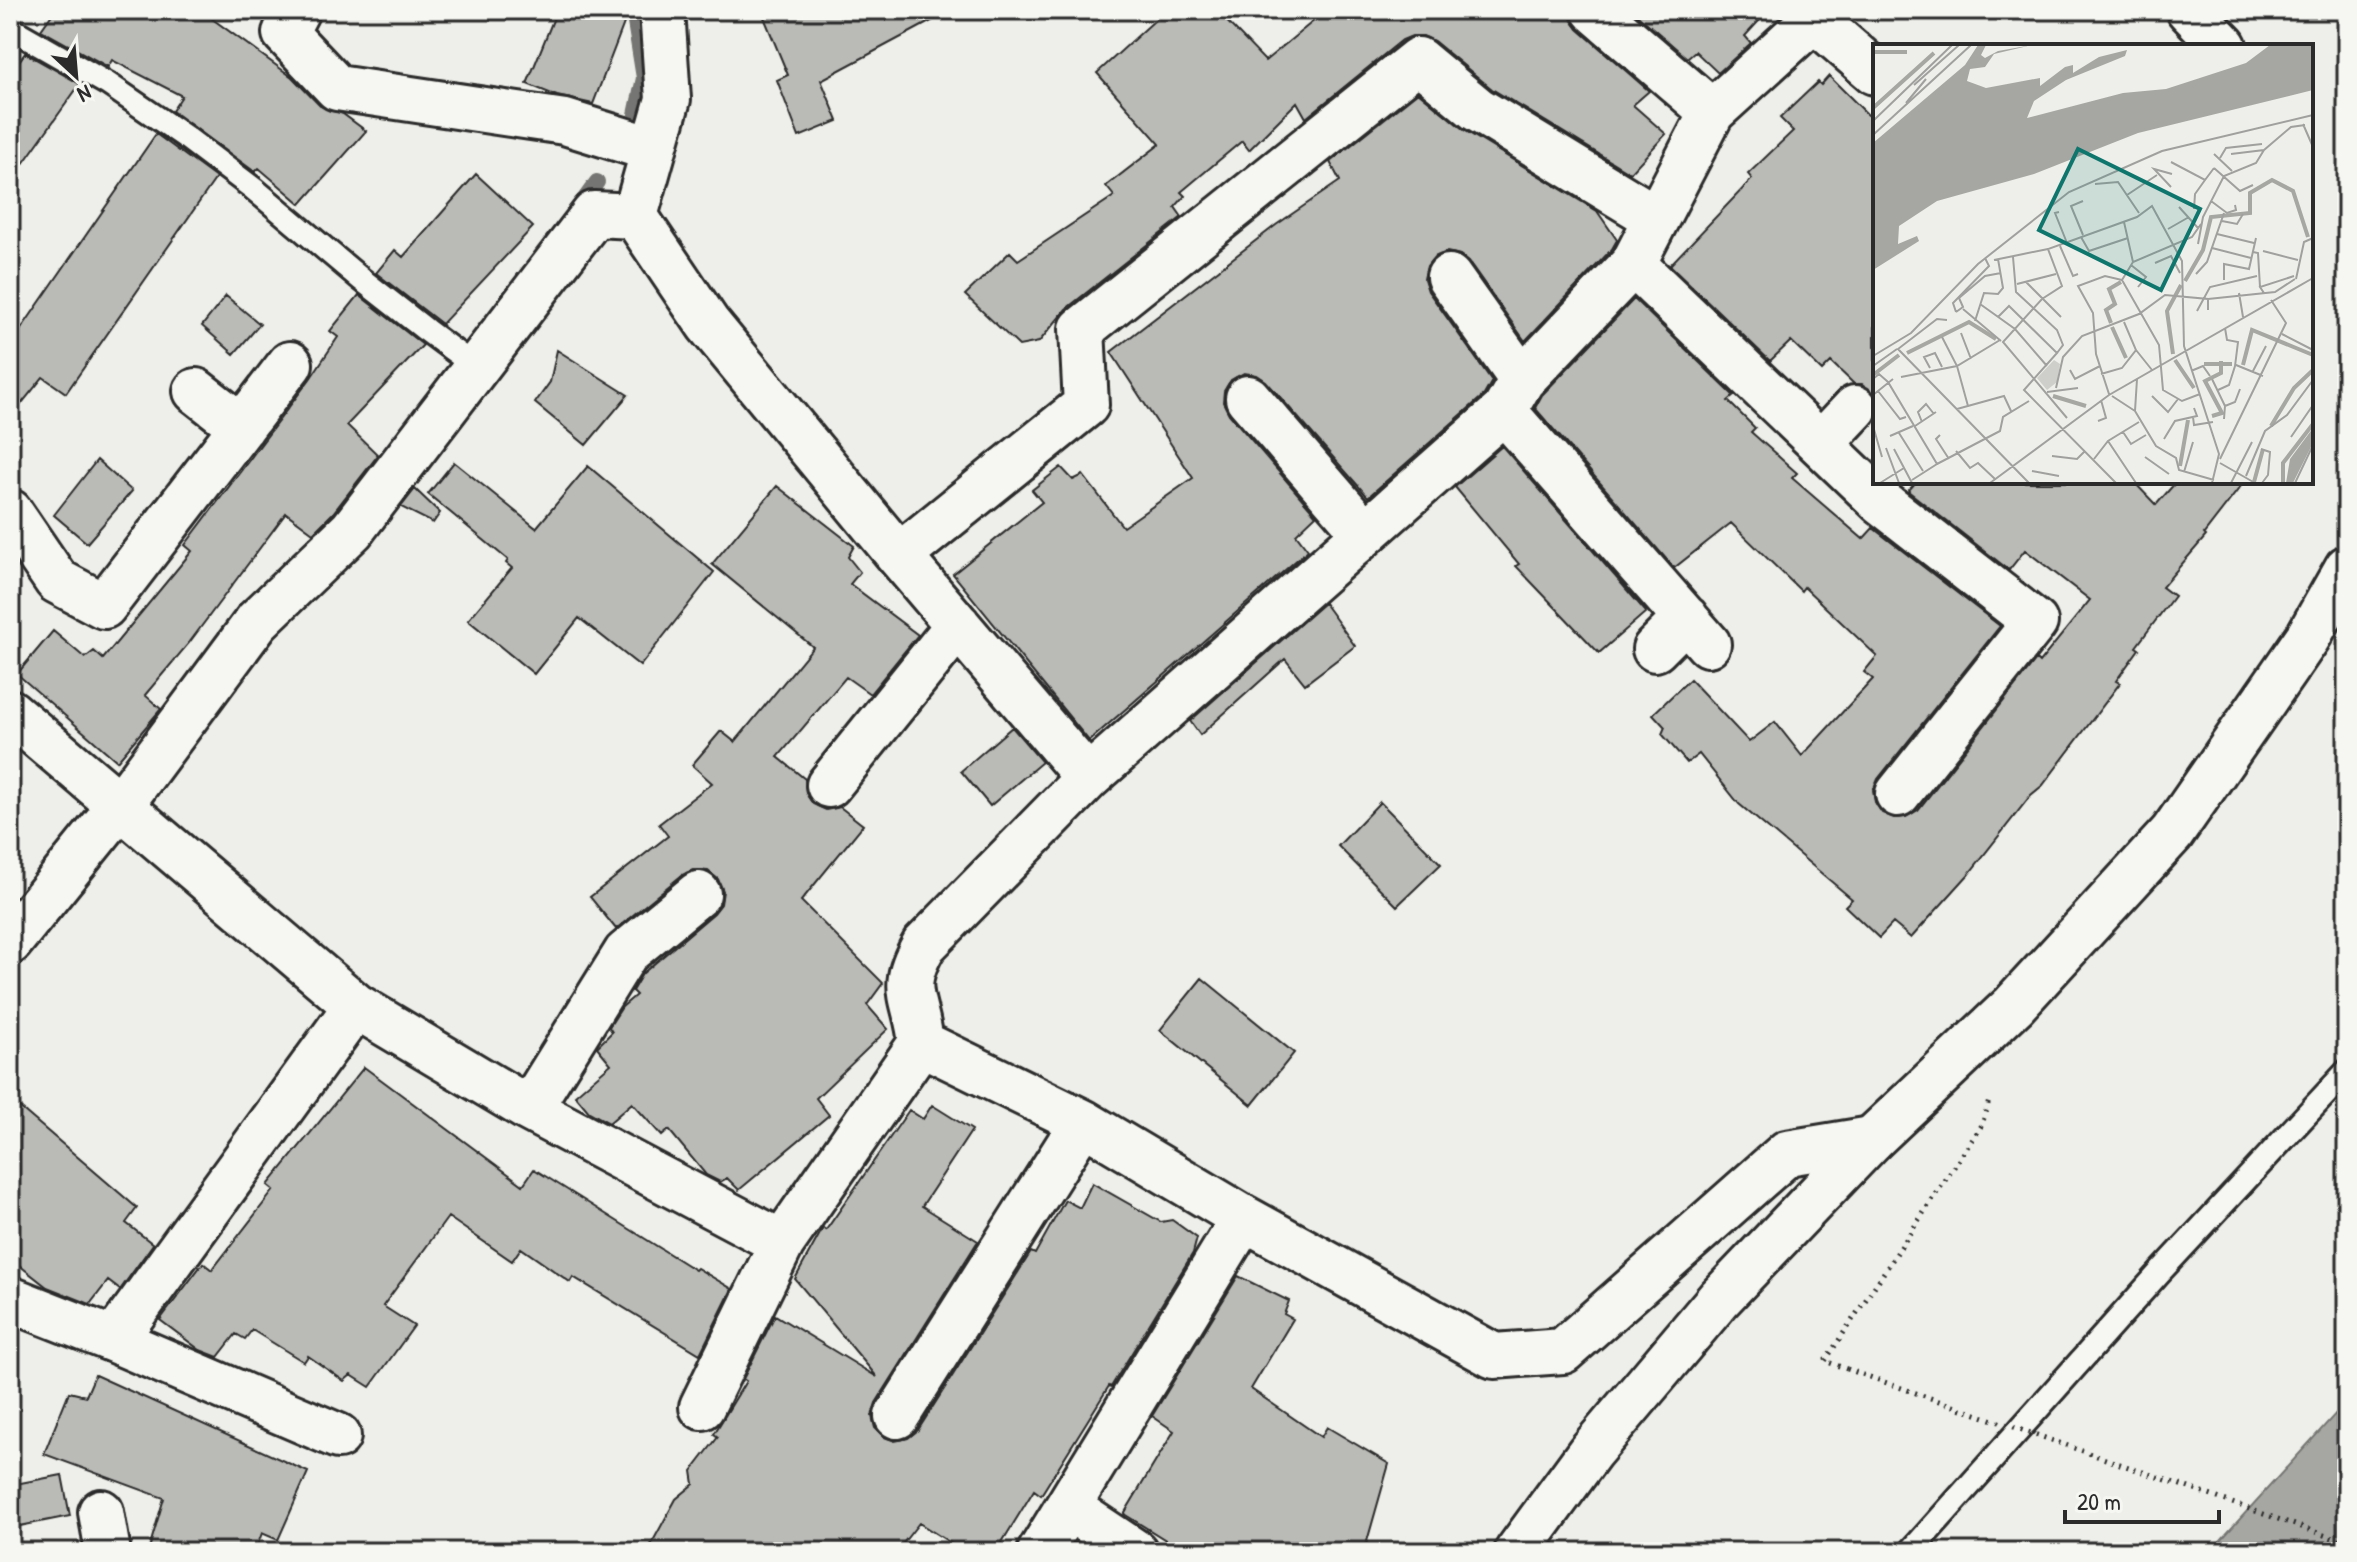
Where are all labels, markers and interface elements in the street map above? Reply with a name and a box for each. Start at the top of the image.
north arrow [36,36,116,116]
inset map [1873,44,2313,484]
text: N [73,78,97,110]
scale bar [2065,1474,2219,1524]
text: 20 m [2077,1485,2121,1517]

